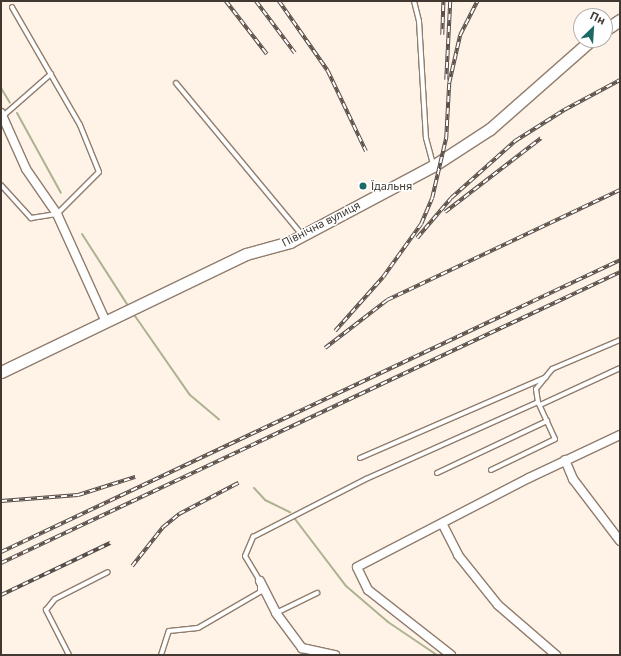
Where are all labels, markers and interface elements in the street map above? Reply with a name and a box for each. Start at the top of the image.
text: Пн [588,7,608,28]
north arrow [573,8,613,48]
place label: Їдальня [371,179,412,193]
marker: Їдальня [358,181,368,191]
street label: Північна вулиця [280,199,362,249]

